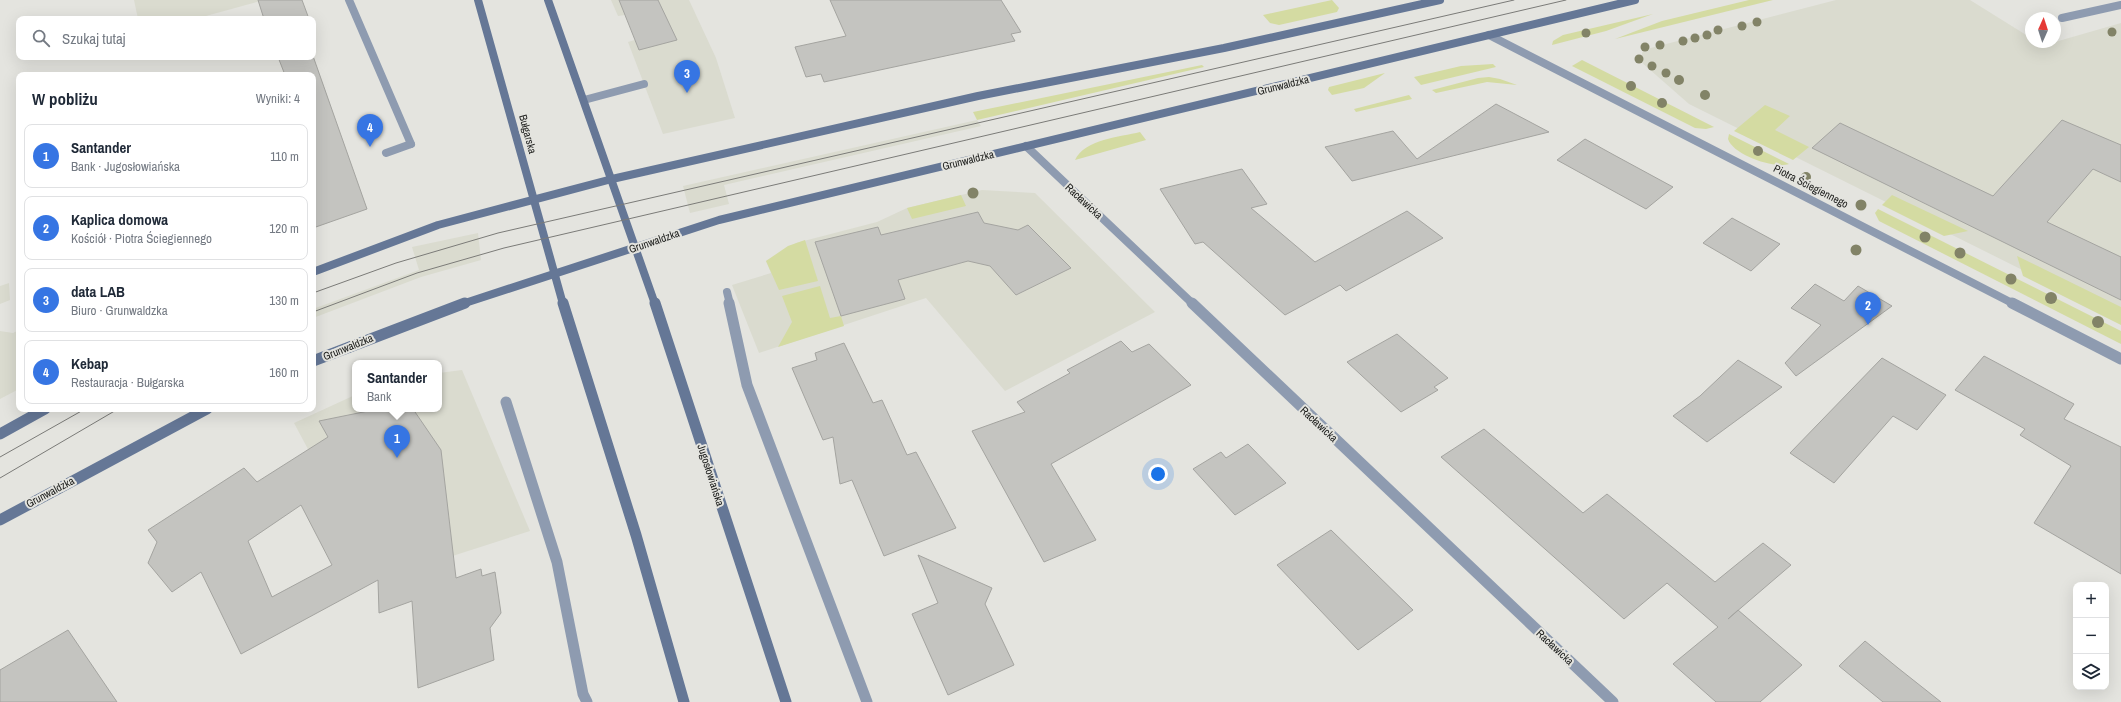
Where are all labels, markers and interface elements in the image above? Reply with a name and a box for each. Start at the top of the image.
north arrow [2025,12,2061,48]
search box [16,16,316,60]
icon: search [30,27,52,49]
text: Szukaj tutaj [62,28,126,49]
pin: 3 [674,60,700,93]
street label: Grunwaldzka [1256,72,1310,98]
text: W pobliżu [32,87,98,110]
text: Wyniki: 4 [256,90,300,107]
street label: Bułgarska [516,113,540,155]
pin: 4 [357,114,383,147]
text: Santander [71,137,131,158]
street label: Grunwaldzka [941,147,995,173]
text: 1 [43,148,49,165]
text: 110 m [270,148,299,165]
text: Bank · Jugosłowiańska [71,158,180,175]
street label: Piotra Ściegiennego [1771,161,1851,211]
street label: Racławicka [1062,180,1106,222]
text: Kaplica domowa [71,209,168,230]
text: 2 [43,220,49,237]
text: 120 m [269,220,299,237]
street label: Grunwaldzka [627,226,681,256]
text: Kościół · Piotra Ściegiennego [71,230,212,247]
text: data LAB [71,281,125,302]
text: 3 [43,292,49,309]
text: 130 m [269,292,299,309]
pin: 2 [1855,292,1881,325]
text: Biuro · Grunwaldzka [71,302,168,319]
street label: Grunwaldzka [321,331,375,363]
text: Kebap [71,353,109,374]
popup [352,360,442,412]
text: 4 [43,364,49,381]
text: 160 m [269,364,299,381]
text: Santander [367,367,427,388]
text: Restauracja · Bułgarska [71,374,184,391]
text: Bank [367,388,391,405]
street label: Racławicka [1297,403,1341,445]
pin: 1 [384,425,410,458]
street label: Jugosłowiańska [694,442,728,508]
your location [1148,464,1168,484]
street label: Grunwaldzka [23,473,77,511]
map controls [2073,582,2109,690]
button: + [2073,582,2109,618]
button: − [2073,618,2109,654]
street label: Racławicka [1533,626,1577,668]
button: layers [2073,654,2109,690]

